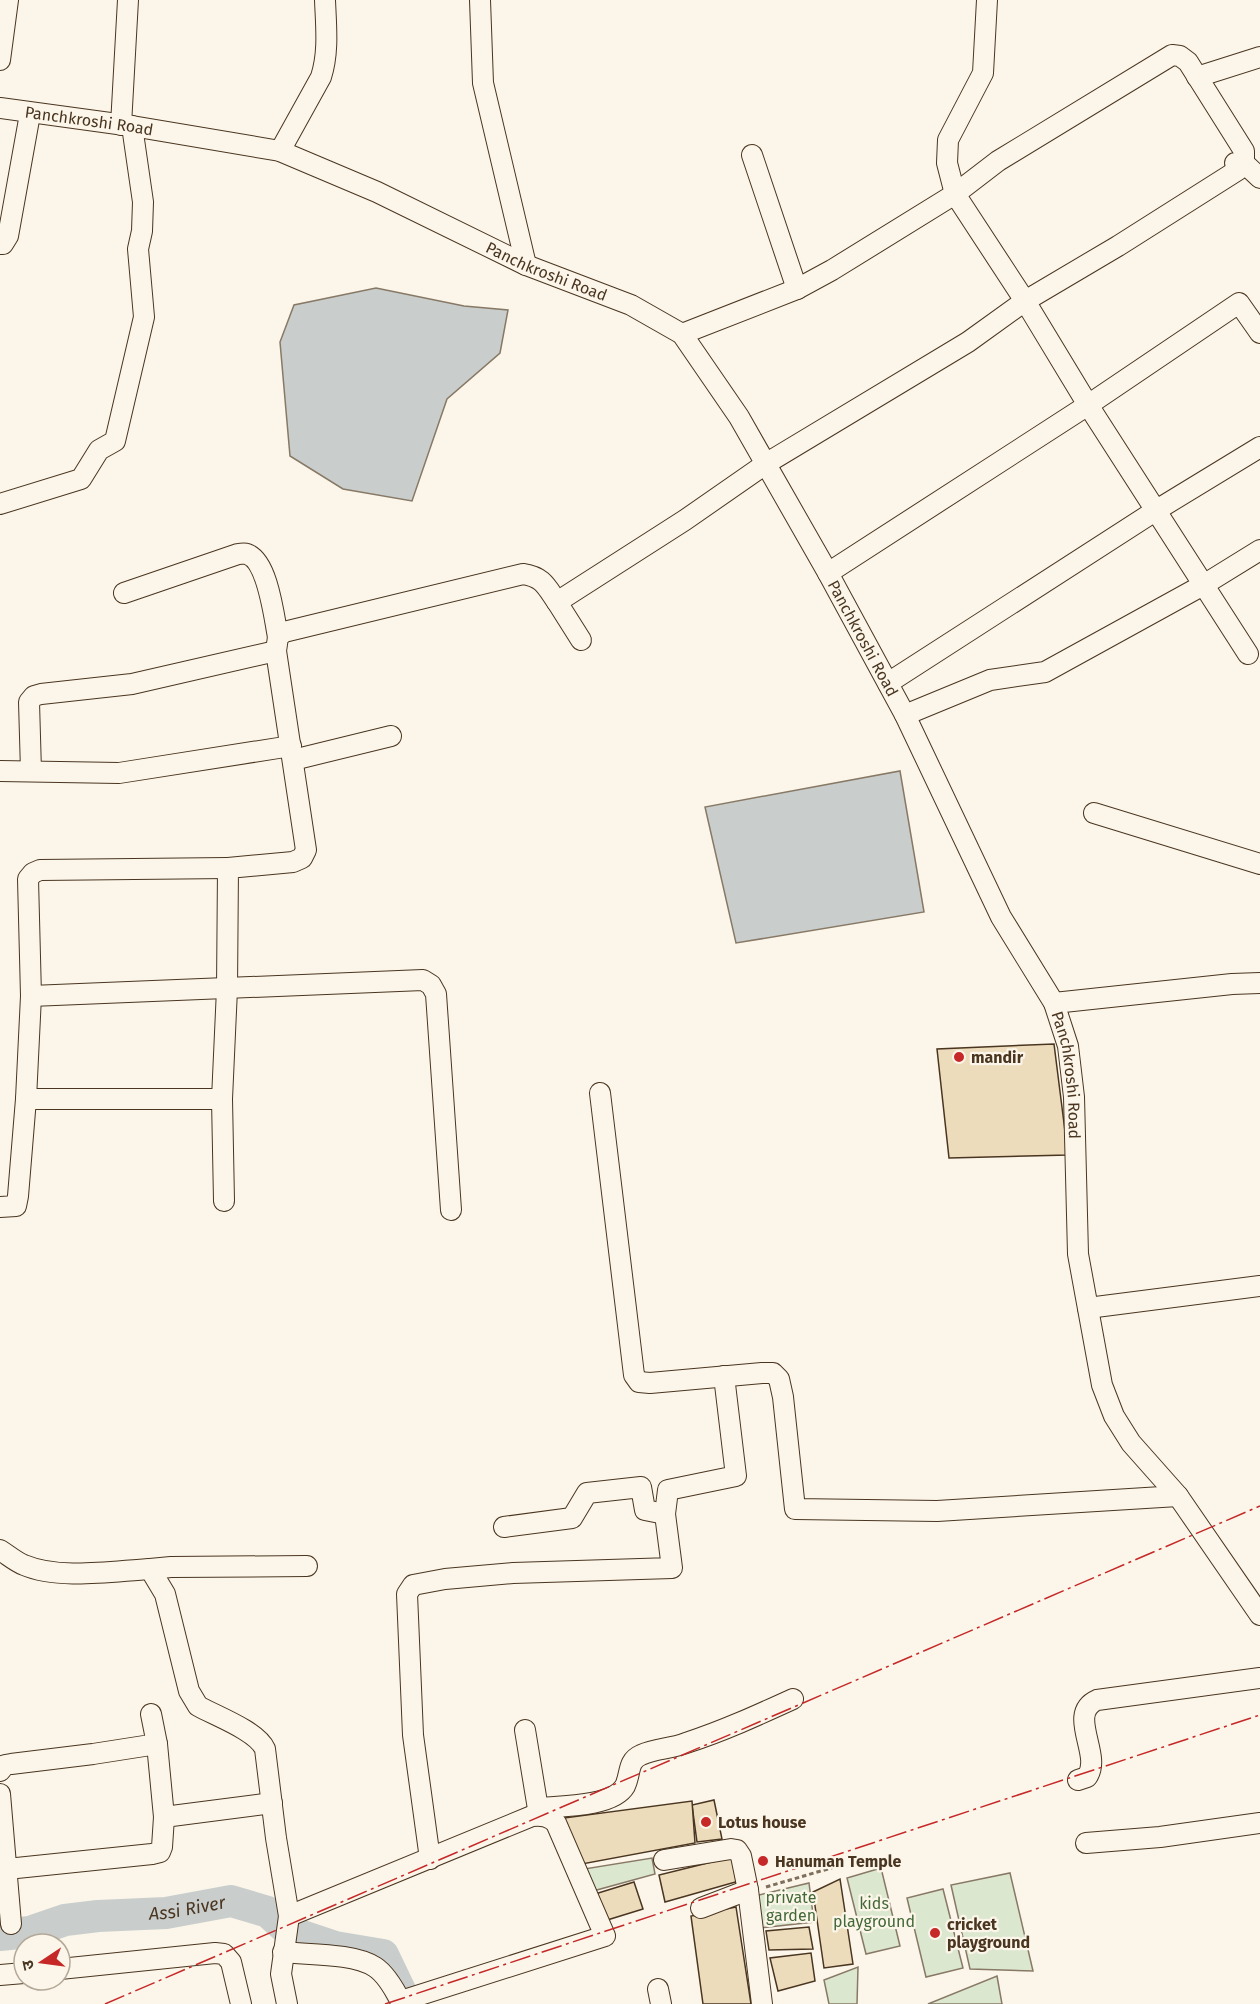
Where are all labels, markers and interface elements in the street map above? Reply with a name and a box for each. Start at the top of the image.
street label: Panchkroshi Road [24,102,155,139]
street label: Panchkroshi Road [483,238,610,305]
street label: Panchkroshi Road [824,577,902,700]
street label: Panchkroshi Road [1047,1009,1084,1139]
place label: mandir [971,1048,1024,1067]
marker: mandir [952,1050,966,1064]
place label: Lotus house [718,1813,806,1832]
marker: Lotus house [699,1815,713,1829]
place label: Hanuman Temple [775,1852,901,1871]
marker: Hanuman Temple [756,1854,770,1868]
park label: private garden [766,1888,816,1925]
water label: Assi River [148,1891,228,1925]
park label: kids playground [833,1894,915,1931]
place label: cricket playground [947,1915,1030,1952]
marker: cricket playground [928,1926,942,1940]
north arrow [12,1932,72,1992]
text: उ [17,1958,38,1972]

